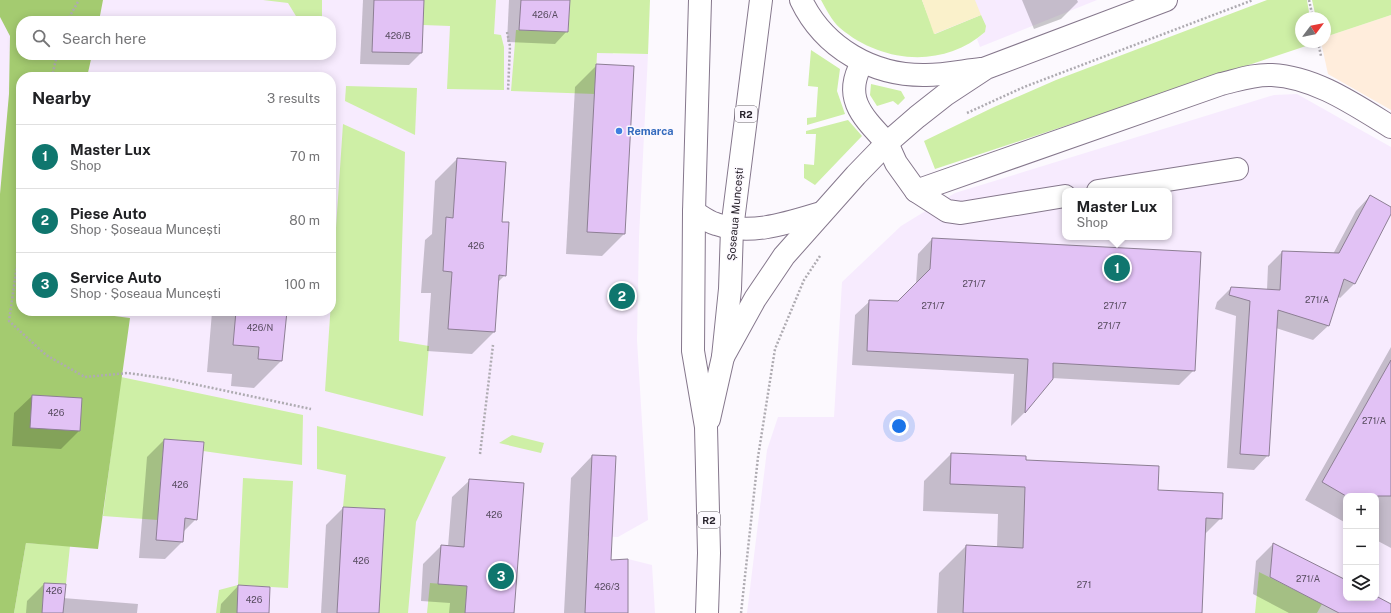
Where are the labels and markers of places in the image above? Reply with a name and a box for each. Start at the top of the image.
place label: Remarca [627,125,674,137]
marker: Remarca [614,126,624,136]
pin: 1 [1104,253,1130,283]
pin: 2 [609,281,635,311]
pin: 3 [488,561,514,591]

